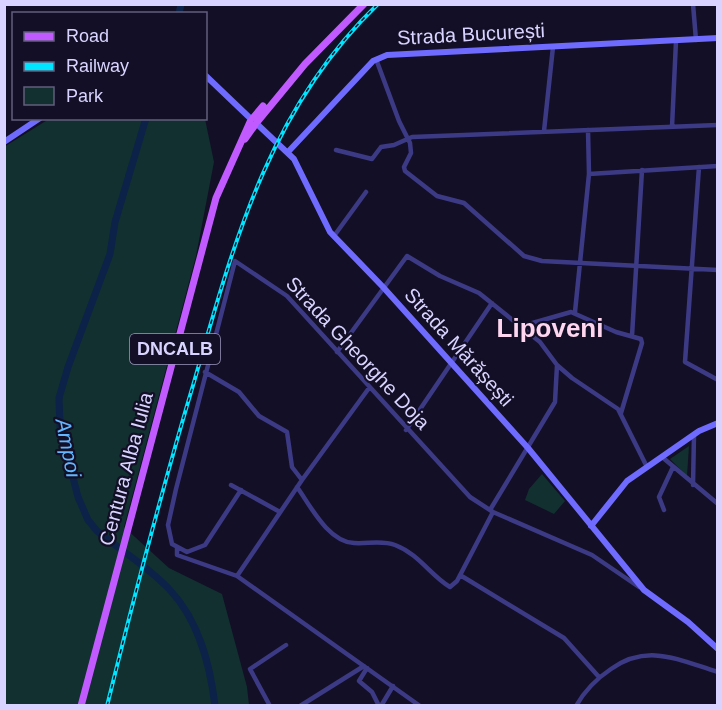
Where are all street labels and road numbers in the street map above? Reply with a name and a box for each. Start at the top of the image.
street label: Strada București [397,19,545,49]
street label: Strada Gheorghe Doja [282,272,435,434]
street label: Strada Mărășești [400,283,518,411]
road number: DNCALB [130,334,220,364]
street label: Centura Alba Iulia [95,389,157,548]

